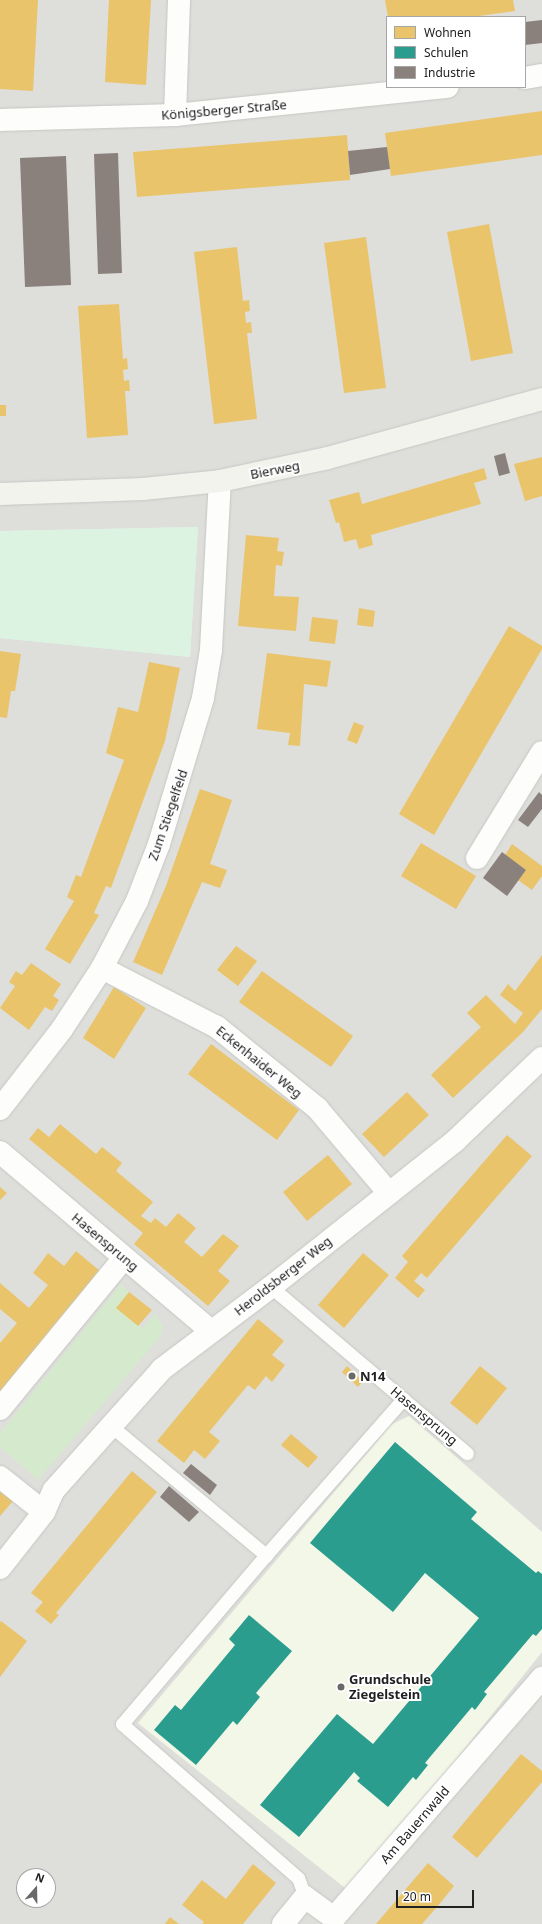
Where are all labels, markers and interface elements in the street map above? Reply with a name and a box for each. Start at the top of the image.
legend [386,16,526,88]
text: Wohnen [424,24,471,41]
text: Schulen [424,44,468,61]
text: Industrie [424,64,475,81]
street label: Königsberger Straße [161,97,287,123]
street label: Bierweg [249,458,301,482]
street label: Zum Stiegelfeld [145,767,191,863]
street label: Eckenhaider Weg [213,1023,305,1101]
street label: Hasensprung [69,1210,141,1274]
street label: Heroldsberger Weg [231,1233,335,1319]
place label: N14 [360,1368,385,1384]
marker: N14 [347,1371,357,1381]
street label: Hasensprung [388,1384,460,1448]
place label: Grundschule Ziegelstein [349,1672,431,1703]
marker: Grundschule Ziegelstein [336,1682,346,1692]
street label: Am Bauernwald [377,1783,453,1867]
north arrow [16,1868,56,1908]
text: N [33,1869,47,1886]
scale bar [398,1882,476,1908]
text: 20 m [403,1888,431,1905]

